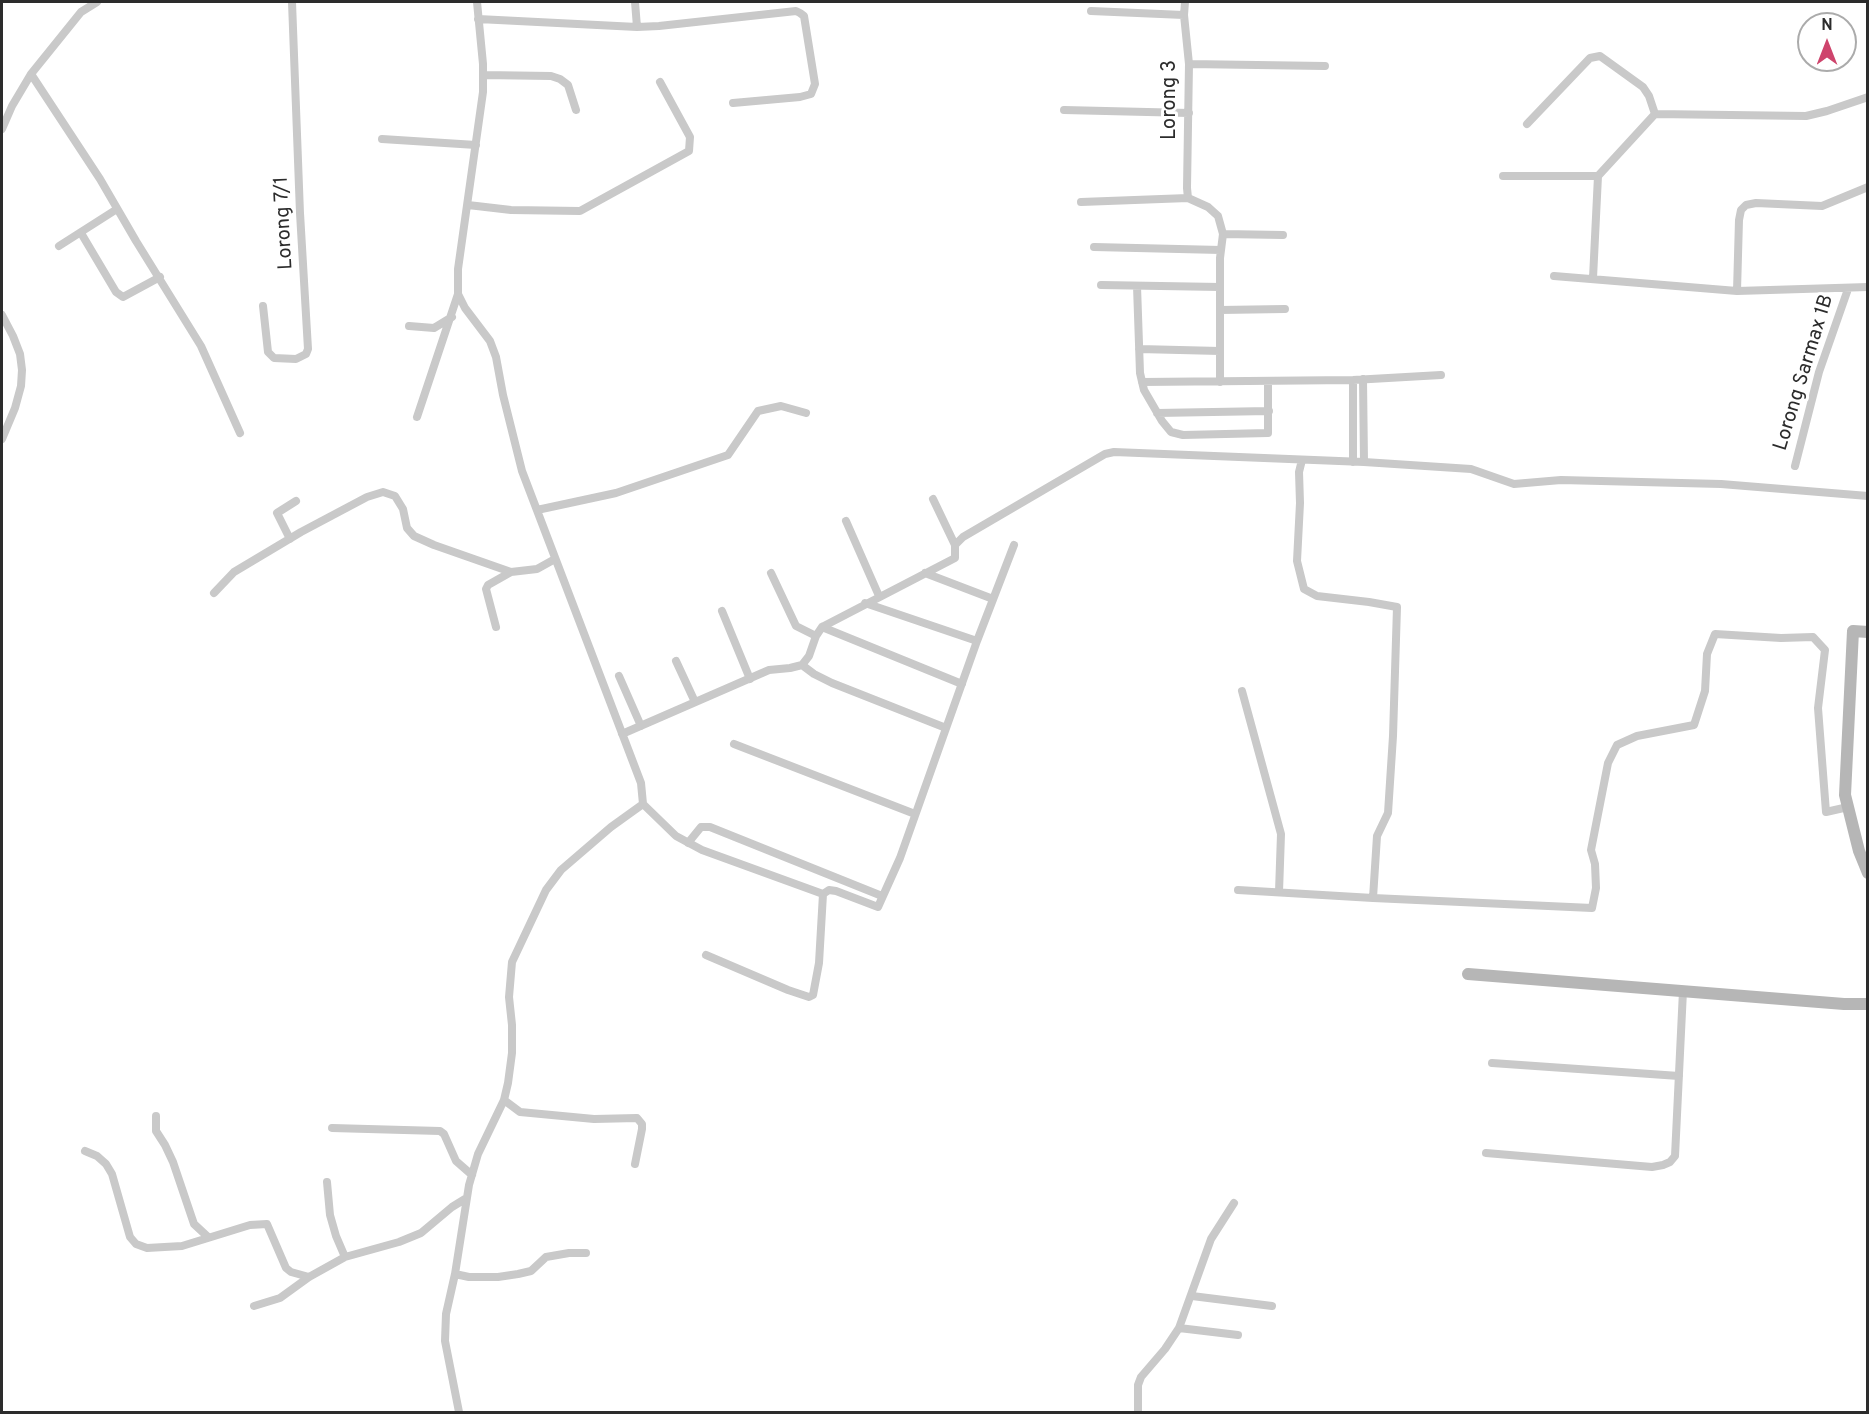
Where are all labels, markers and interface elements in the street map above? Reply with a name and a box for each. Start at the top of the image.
north arrow [1797,12,1857,72]
text: N [1821,16,1833,36]
street label: Lorong 3 [1159,60,1183,140]
street label: Lorong 7/1 [271,176,299,270]
street label: Lorong Sarmax 1B [1770,292,1840,454]

